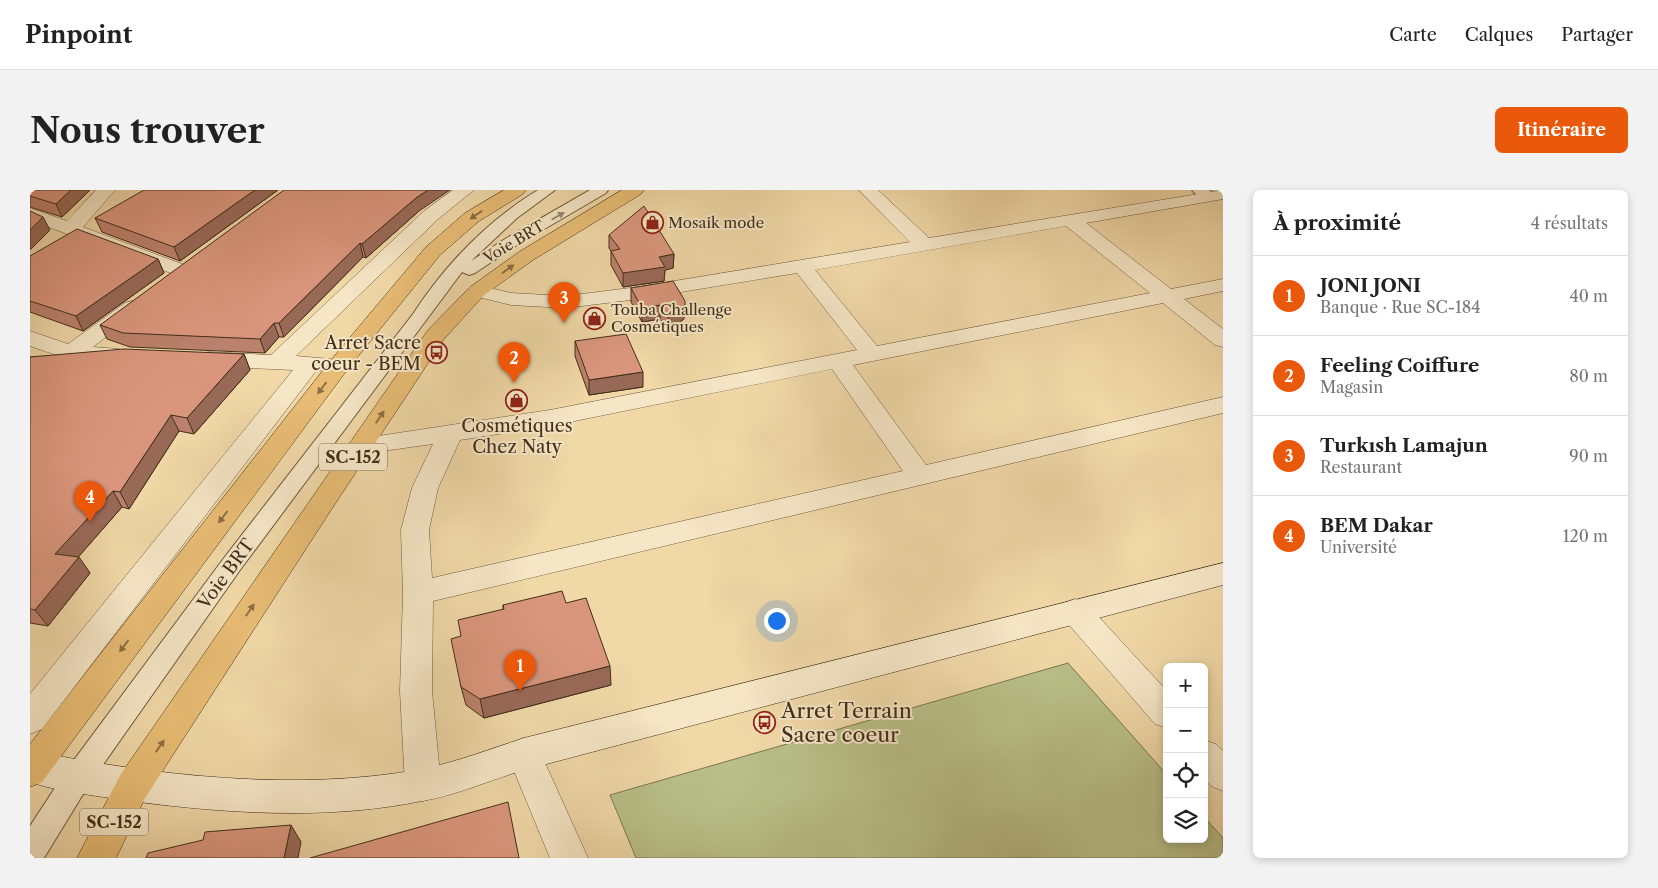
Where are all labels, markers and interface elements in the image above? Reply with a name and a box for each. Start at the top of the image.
text: Pinpoint [25,20,132,49]
text: Carte [1389,24,1437,46]
text: Calques [1465,24,1533,46]
text: Partager [1561,24,1633,46]
button: Itinéraire [1495,107,1628,153]
text: Nous trouver [30,109,265,152]
one-way arrow [469,210,482,220]
text: À proximité [1273,210,1401,235]
one-way arrow [552,211,565,220]
shop icon: Mosaik mode [640,211,664,235]
place label: Mosaik mode [668,213,764,232]
text: 4 résultats [1531,213,1608,233]
street label: Voie BRT [479,216,548,268]
one-way arrow [501,264,515,274]
text: JONI JONI [1320,274,1421,297]
pin: 3 [548,282,580,323]
text: 1 [1285,286,1293,306]
text: 40 m [1569,286,1608,306]
text: Banque · Rue SC-184 [1320,297,1480,317]
place label: Touba Challenge Cosmétiques [611,300,732,336]
shop icon: Touba Challenge Cosmétiques [583,307,607,331]
place label: Arret Sacre coeur - BEM [311,332,421,375]
bus stop icon: Arret Sacre coeur - BEM [425,341,449,365]
pin: 2 [498,342,530,383]
text: Feeling Coiffure [1320,354,1479,377]
text: 2 [1284,366,1294,386]
text: 80 m [1569,366,1608,386]
text: Magasin [1320,377,1383,397]
one-way arrow [316,381,327,394]
shop icon: Cosmétiques Chez Naty [505,389,529,413]
one-way arrow [375,411,385,424]
place label: Cosmétiques Chez Naty [461,415,573,458]
text: Turkısh Lamajun [1320,434,1488,457]
road number: SC-152 [319,443,387,470]
text: 3 [1284,446,1294,466]
text: 90 m [1569,446,1608,466]
text: Restaurant [1320,457,1402,477]
pin: 4 [74,481,106,522]
one-way arrow [218,510,228,524]
text: BEM Dakar [1320,514,1433,537]
text: 4 [1284,526,1294,546]
text: 120 m [1563,526,1608,546]
street label: Voie BRT [193,534,259,614]
text: Université [1320,537,1397,557]
one-way arrow [245,603,255,617]
your location [764,608,790,634]
one-way arrow [119,639,130,652]
pin: 1 [504,650,536,691]
map controls [1163,663,1208,843]
button: + [1163,663,1208,708]
place label: Arret Terrain Sacre coeur [780,698,912,747]
button: − [1163,708,1208,753]
bus stop icon: Arret Terrain Sacre coeur [753,711,777,735]
one-way arrow [155,739,165,752]
button: locate [1163,753,1208,798]
button: layers [1163,798,1208,843]
road number: SC-152 [80,808,148,836]

